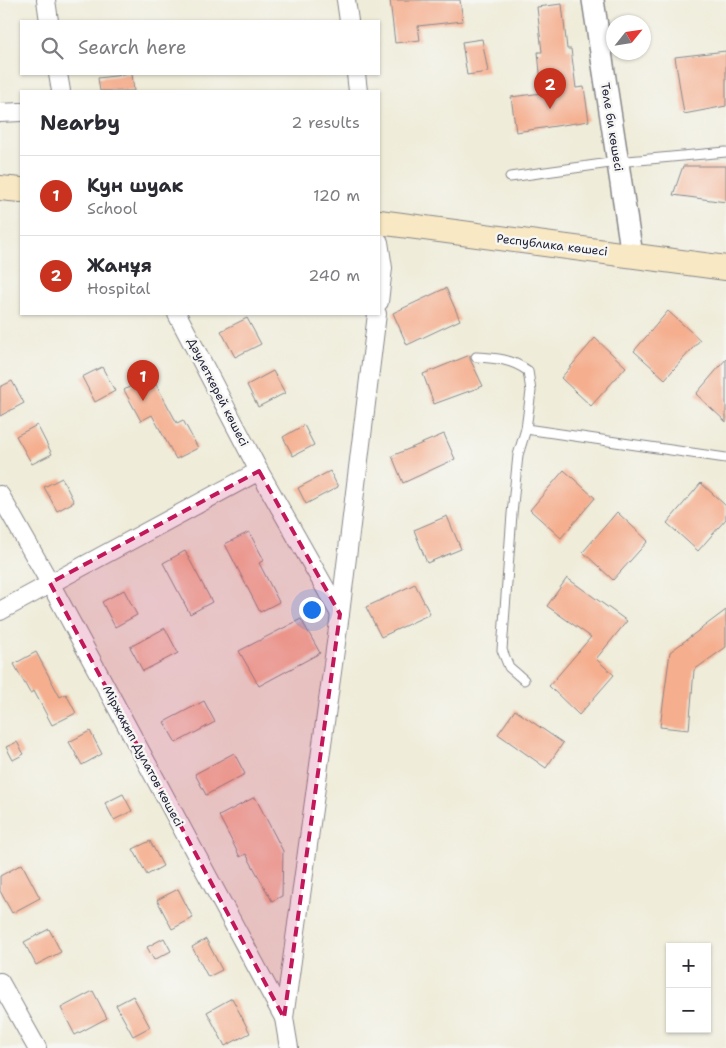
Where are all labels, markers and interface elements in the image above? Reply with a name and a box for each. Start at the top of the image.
north arrow [606,15,651,60]
search box [20,20,380,75]
icon: search [38,34,66,62]
text: Search here [78,35,187,60]
pin: 2 [534,68,566,109]
street label: Төле би көшесі [597,81,627,173]
text: Nearby [40,109,120,137]
text: 2 results [291,112,360,133]
text: Кун шуак [87,173,184,198]
text: 1 [52,185,60,206]
text: 120 m [313,185,360,206]
text: School [87,198,137,219]
street label: Республика көшесі [495,230,609,260]
text: Жанұя [87,253,152,278]
text: 2 [50,265,62,286]
text: 240 m [308,265,360,286]
text: Hospital [87,278,150,299]
street label: Дәулеткерей көшесі [184,335,252,449]
pin: 1 [127,360,159,401]
your location [299,597,325,623]
street label: Міржақып Дулатов көшесі [99,683,187,829]
map controls [666,943,711,1033]
button: + [666,943,711,988]
button: − [666,988,711,1033]

